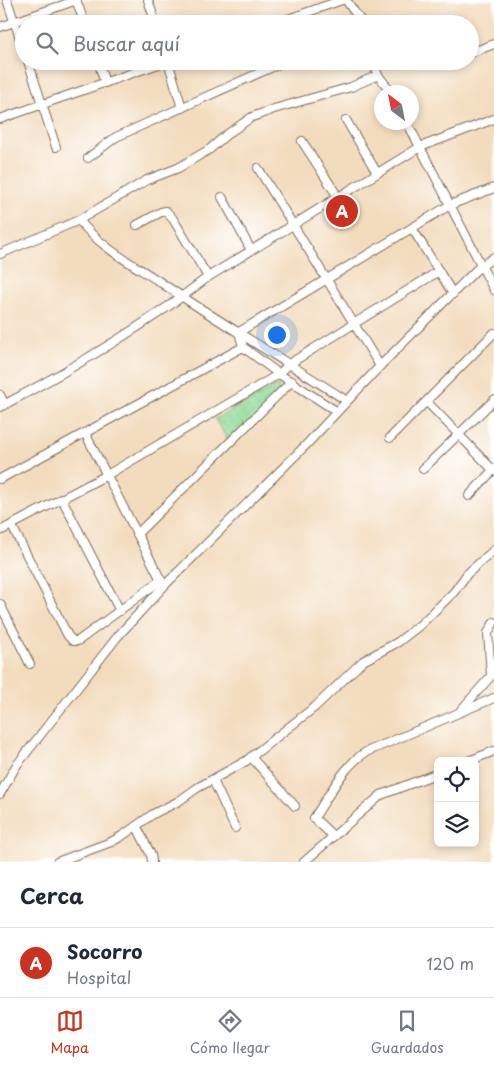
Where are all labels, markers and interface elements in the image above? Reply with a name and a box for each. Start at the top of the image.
search box [15,15,479,70]
icon: search [33,29,61,57]
text: Buscar aquí [73,29,180,57]
north arrow [374,85,419,130]
pin: A [326,192,358,230]
your location [264,322,290,348]
map controls [434,757,479,847]
button: locate [434,757,479,802]
button: layers [434,802,479,847]
text: Cerca [20,879,84,911]
text: Socorro [67,937,142,965]
text: A [30,951,42,975]
text: 120 m [427,951,474,975]
text: Hospital [67,965,131,989]
tab: Mapa [50,1007,89,1058]
tab: Cómo llegar [190,1007,270,1058]
tab: Guardados [371,1007,444,1058]

